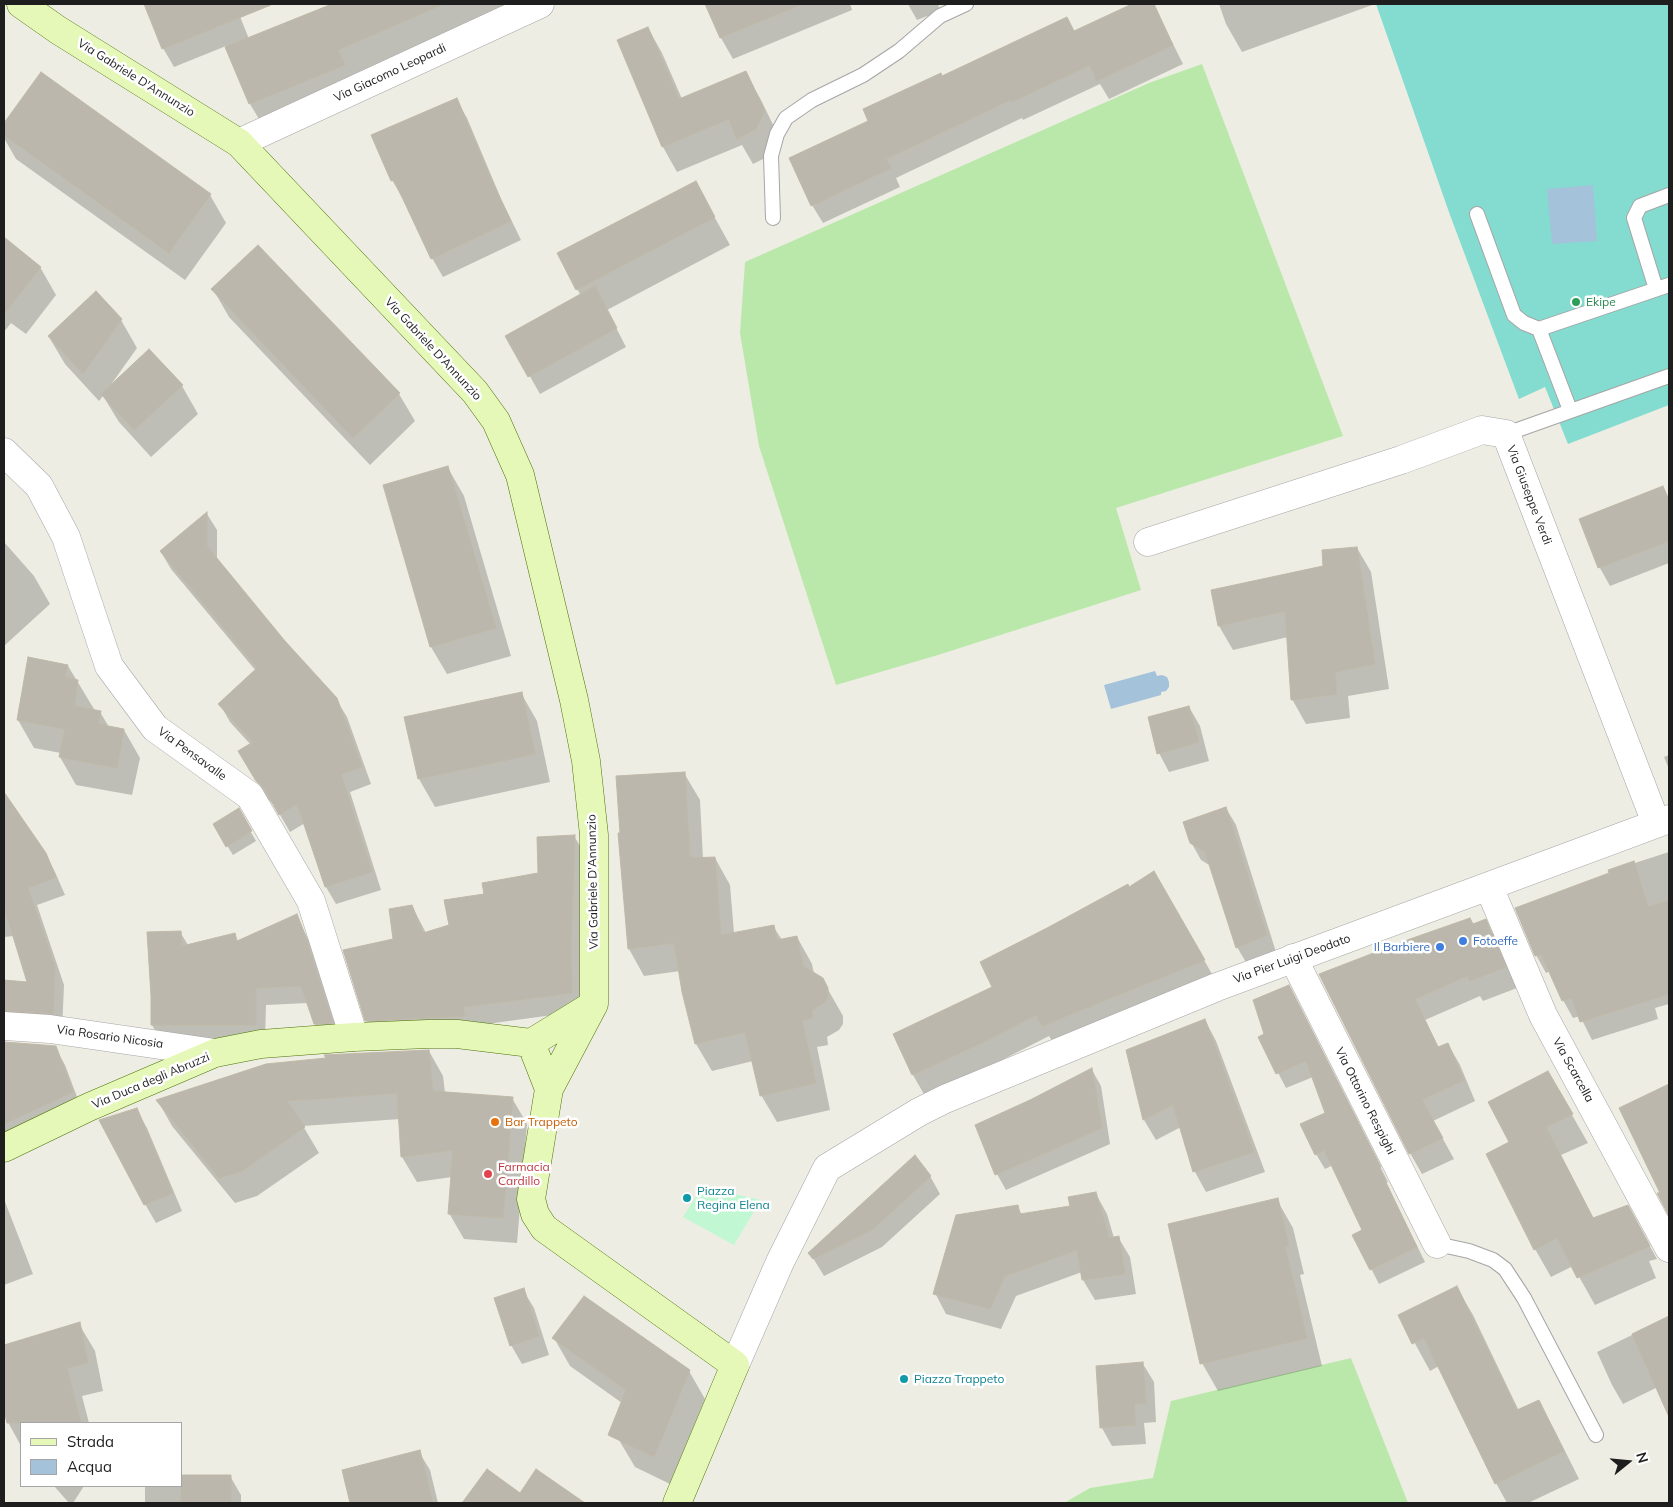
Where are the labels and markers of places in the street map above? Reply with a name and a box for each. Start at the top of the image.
place label: Ekipe [1586,295,1616,309]
marker: Ekipe [1570,296,1582,308]
place label: Fotoeffe [1473,934,1518,948]
marker: Fotoeffe [1457,935,1469,947]
place label: Il Barbiere [1374,940,1430,954]
marker: Il Barbiere [1434,941,1446,953]
place label: Bar Trappeto [505,1115,578,1129]
marker: Bar Trappeto [489,1116,501,1128]
place label: Farmacia Cardillo [498,1160,550,1188]
marker: Farmacia Cardillo [482,1168,494,1180]
place label: Piazza Regina Elena [697,1184,770,1212]
marker: Piazza Regina Elena [681,1192,693,1204]
place label: Piazza Trappeto [914,1372,1004,1386]
marker: Piazza Trappeto [898,1373,910,1385]

